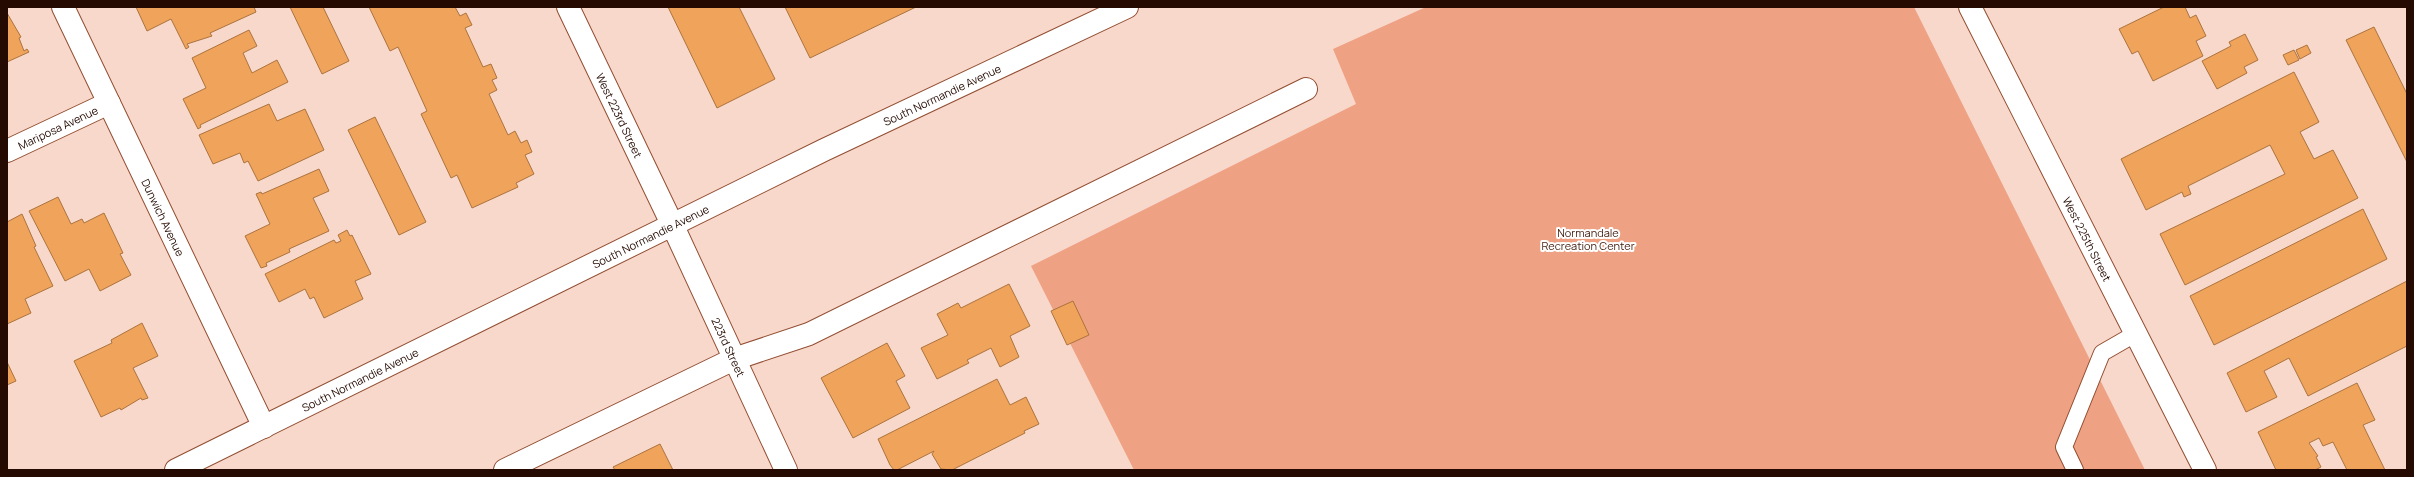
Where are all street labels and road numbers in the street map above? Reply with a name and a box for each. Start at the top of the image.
street label: South Normandie Avenue [881,60,1004,129]
street label: West 223rd Street [593,70,647,160]
street label: Mariposa Avenue [15,102,101,152]
street label: Dunwich Avenue [139,176,189,259]
street label: West 225th Street [2060,194,2115,284]
street label: South Normandie Avenue [589,200,712,271]
street label: 223rd Street [709,315,749,379]
street label: South Normandie Avenue [299,344,421,414]

